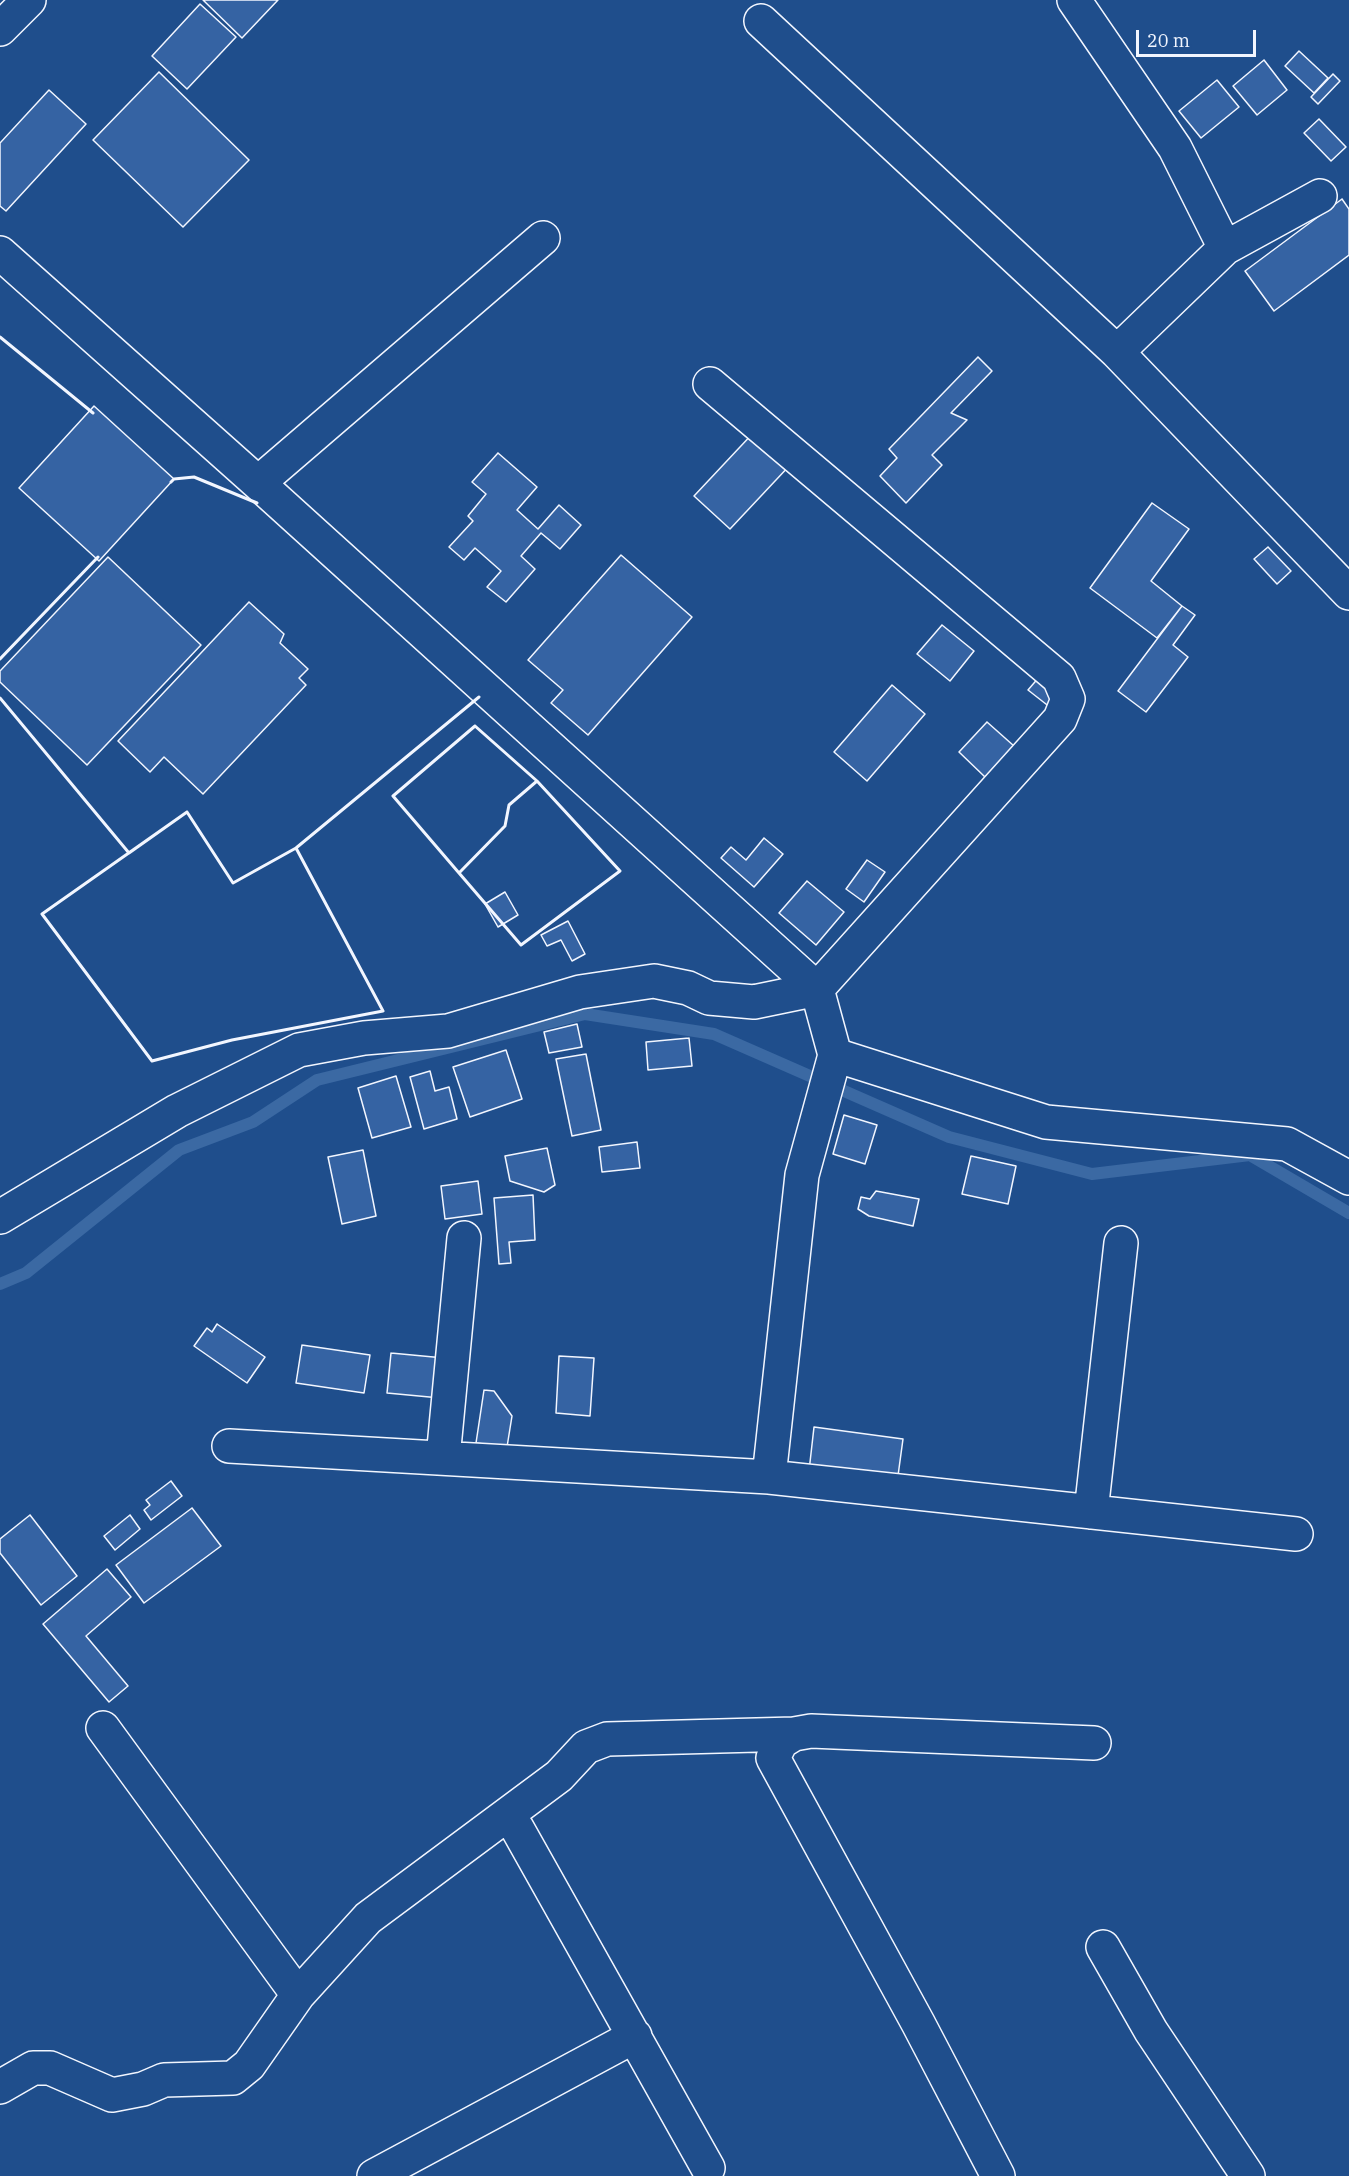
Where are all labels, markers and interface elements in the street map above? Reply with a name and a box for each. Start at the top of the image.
scale bar [1139,18,1259,56]
text: 20 m [1147,29,1190,52]

